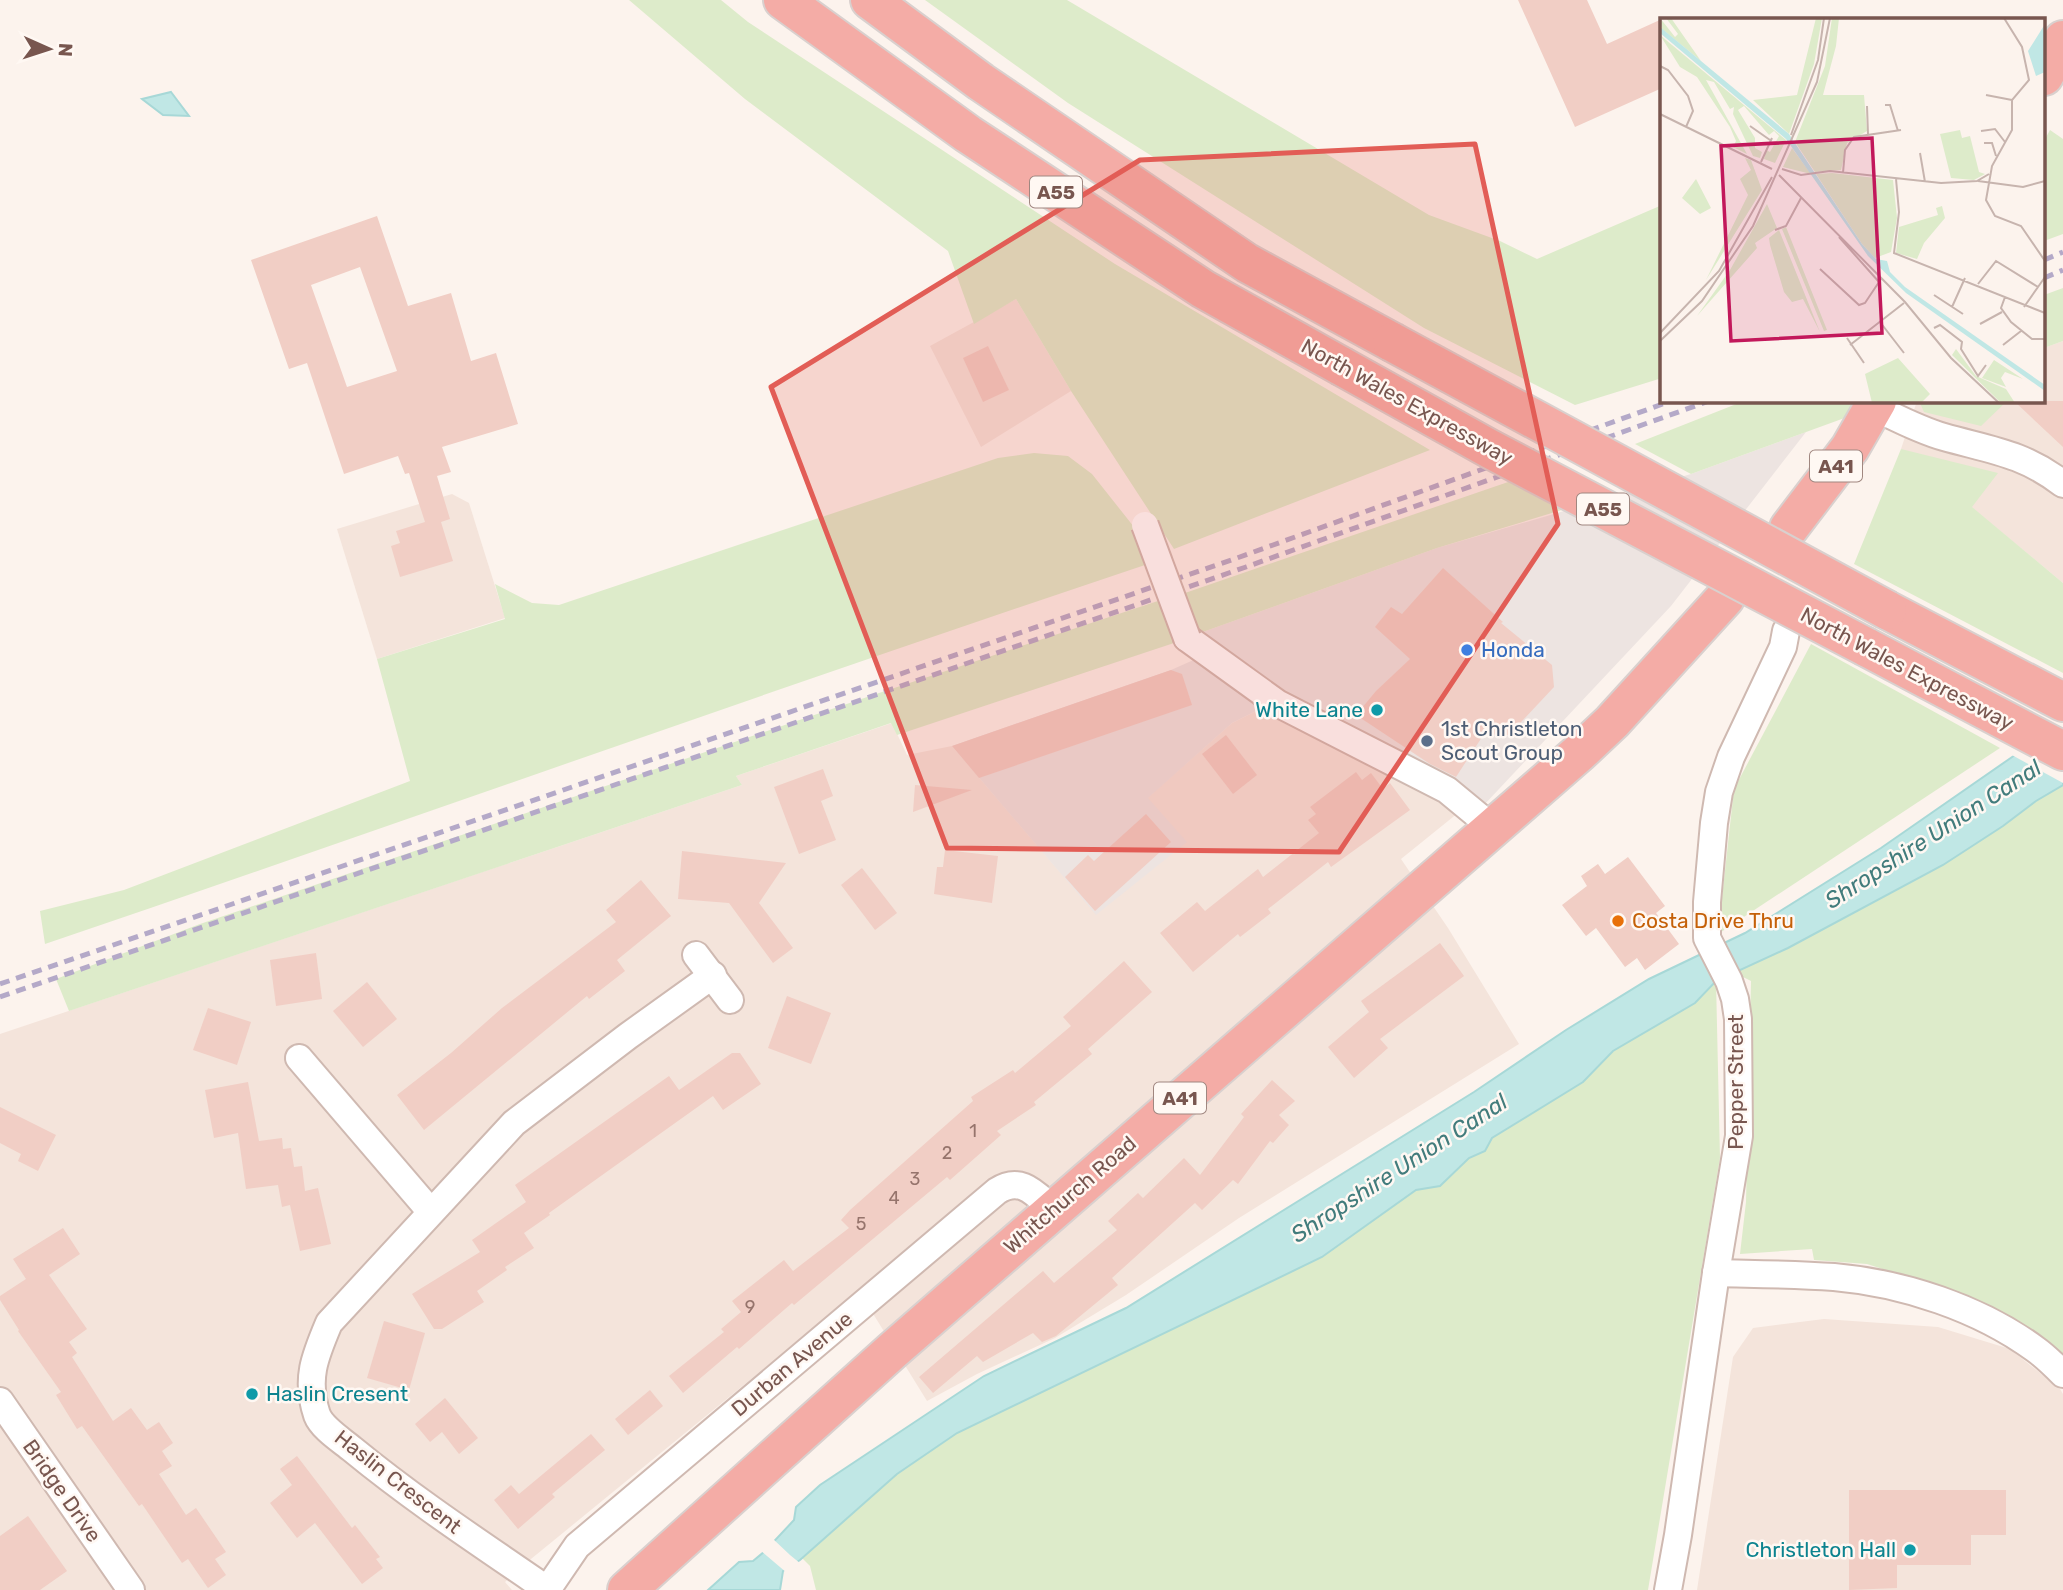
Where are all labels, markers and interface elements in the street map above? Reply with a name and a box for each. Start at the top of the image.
north arrow [14,14,84,84]
inset map [1660,18,2046,402]
text: N [54,42,77,57]
road number: A55 [1030,176,1082,208]
street label: North Wales Expressway [1297,333,1518,470]
road number: A41 [1810,450,1862,481]
road number: A55 [1577,494,1629,524]
street label: North Wales Expressway [1796,602,2018,736]
place label: Honda [1481,637,1545,662]
marker: Honda [1459,642,1475,658]
place label: White Lane [1255,697,1363,722]
marker: White Lane [1369,702,1385,718]
place label: 1st Christleton Scout Group [1441,716,1583,765]
marker: 1st Christleton Scout Group [1419,733,1435,749]
water label: Shropshire Union Canal [1820,753,2047,914]
place label: Costa Drive Thru [1632,908,1794,933]
marker: Costa Drive Thru [1610,913,1626,929]
street label: Pepper Street [1723,1014,1748,1150]
road number: A41 [1154,1082,1206,1114]
water label: Shropshire Union Canal [1286,1087,1513,1248]
house number: 1 [969,1120,977,1142]
street label: Whitchurch Road [998,1130,1141,1259]
house number: 2 [942,1142,952,1164]
house number: 3 [910,1168,920,1190]
house number: 4 [888,1187,900,1209]
house number: 5 [856,1213,866,1235]
house number: 9 [745,1296,755,1318]
street label: Durban Avenue [726,1306,857,1421]
place label: Haslin Cresent [266,1381,408,1406]
marker: Haslin Cresent [244,1386,260,1402]
street label: Haslin Crescent [330,1424,467,1539]
street label: Bridge Drive [18,1435,107,1547]
place label: Christleton Hall [1746,1537,1896,1562]
marker: Christleton Hall [1902,1542,1918,1558]

